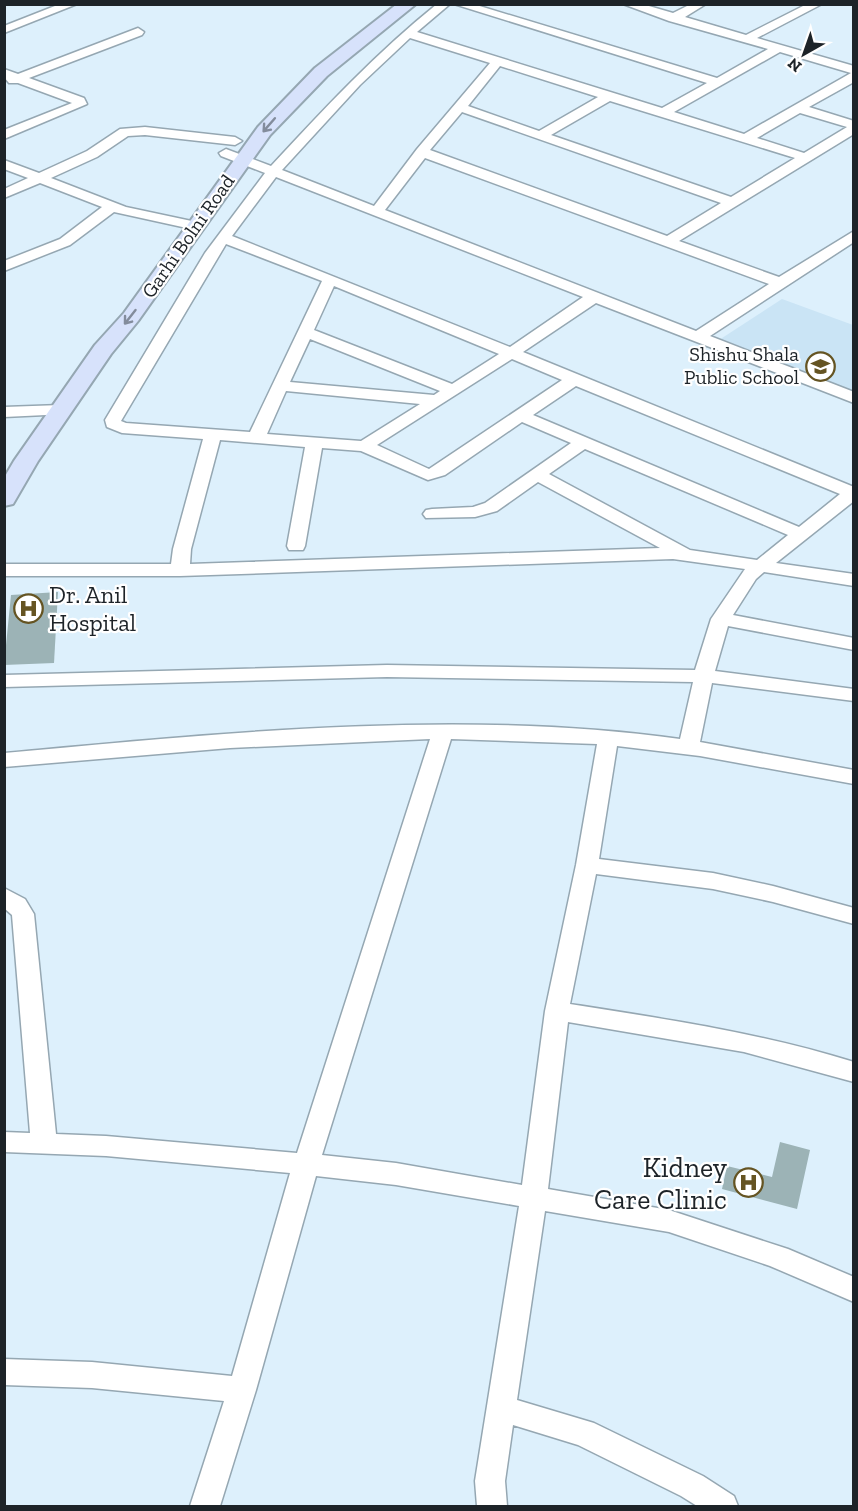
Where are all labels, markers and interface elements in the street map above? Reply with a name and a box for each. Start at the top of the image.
north arrow [774,24,834,84]
text: N [784,54,805,76]
one-way arrow [262,117,276,132]
street label: Garhi Bolni Road [136,170,240,302]
one-way arrow [124,309,137,325]
place label: Shishu Shala Public School [684,342,799,389]
school or university icon: Shishu Shala Public School [804,350,836,382]
place label: Dr. Anil Hospital [49,580,136,637]
hospital icon: Dr. Anil Hospital [12,592,44,624]
place label: Kidney Care Clinic [594,1151,728,1216]
hospital icon: Kidney Care Clinic [732,1167,764,1199]

